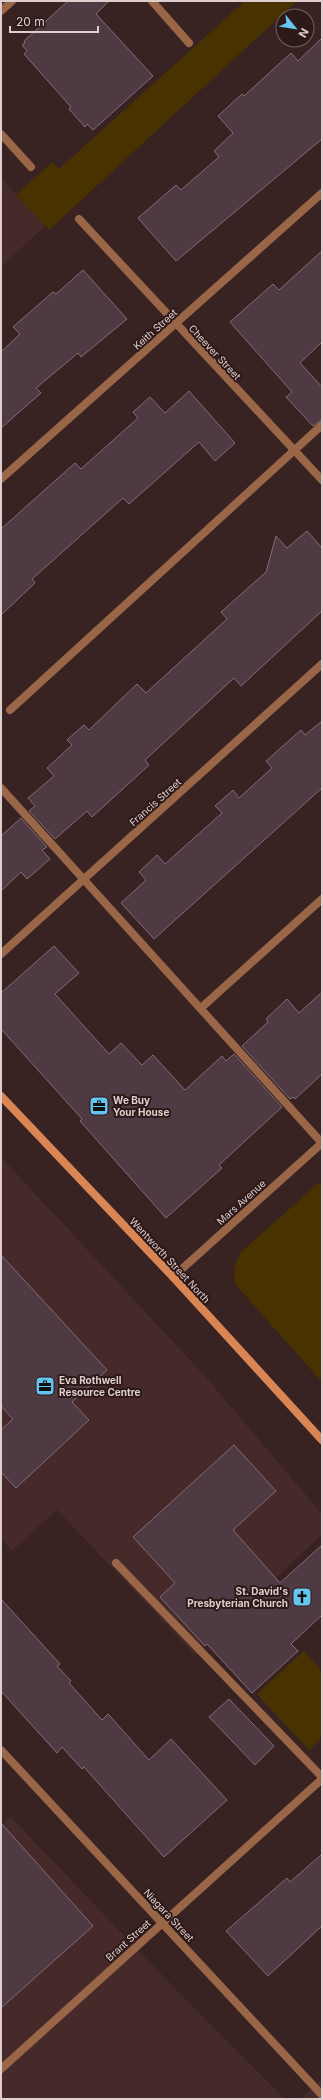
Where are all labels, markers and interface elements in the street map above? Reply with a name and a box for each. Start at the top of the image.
scale bar [10,8,98,34]
north arrow [275,8,315,48]
text: 20 m [16,14,45,29]
text: N [296,26,312,40]
street label: Keith Street [131,306,180,352]
street label: Cheever Street [186,322,244,382]
street label: Francis Street [127,775,184,828]
place label: We Buy Your House [113,1094,169,1118]
office icon: We Buy Your House [88,1095,110,1117]
street label: Mars Avenue [214,1177,268,1227]
street label: Wentworth Street North [127,1215,213,1305]
place label: Eva Rothwell Resource Centre [59,1374,140,1398]
office icon: Eva Rothwell Resource Centre [34,1375,56,1397]
place label: St. David's Presbyterian Church [187,1585,288,1610]
church icon: St. David's Presbyterian Church [291,1586,313,1608]
street label: Niagara Street [142,1886,197,1944]
street label: Brant Street [103,1916,153,1963]

